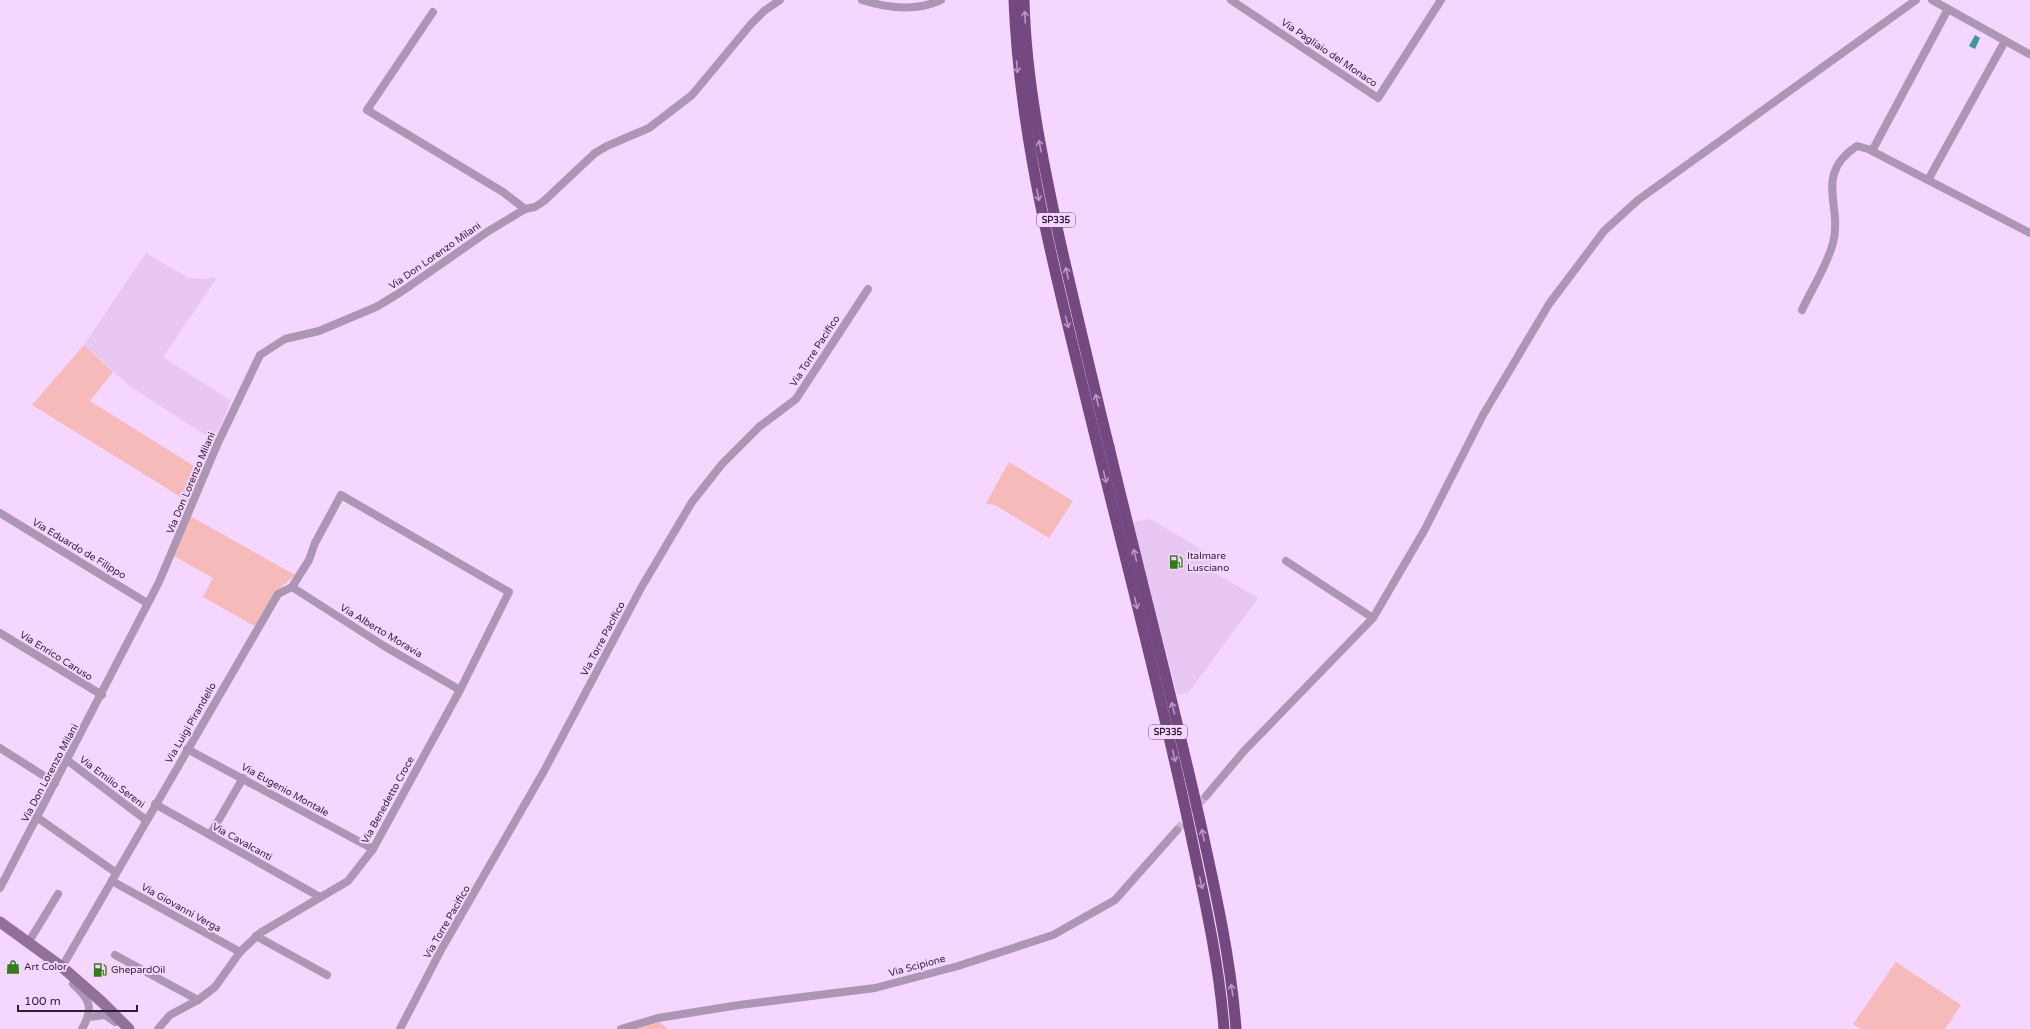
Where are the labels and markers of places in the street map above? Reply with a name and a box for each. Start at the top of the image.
place label: Italmare Lusciano [1187,550,1229,574]
fuel station icon: Italmare Lusciano [1168,554,1184,570]
shop icon: Art Color [5,959,21,975]
place label: Art Color [24,961,67,973]
fuel station icon: GhepardOil [92,962,108,978]
place label: GhepardOil [111,964,165,976]

